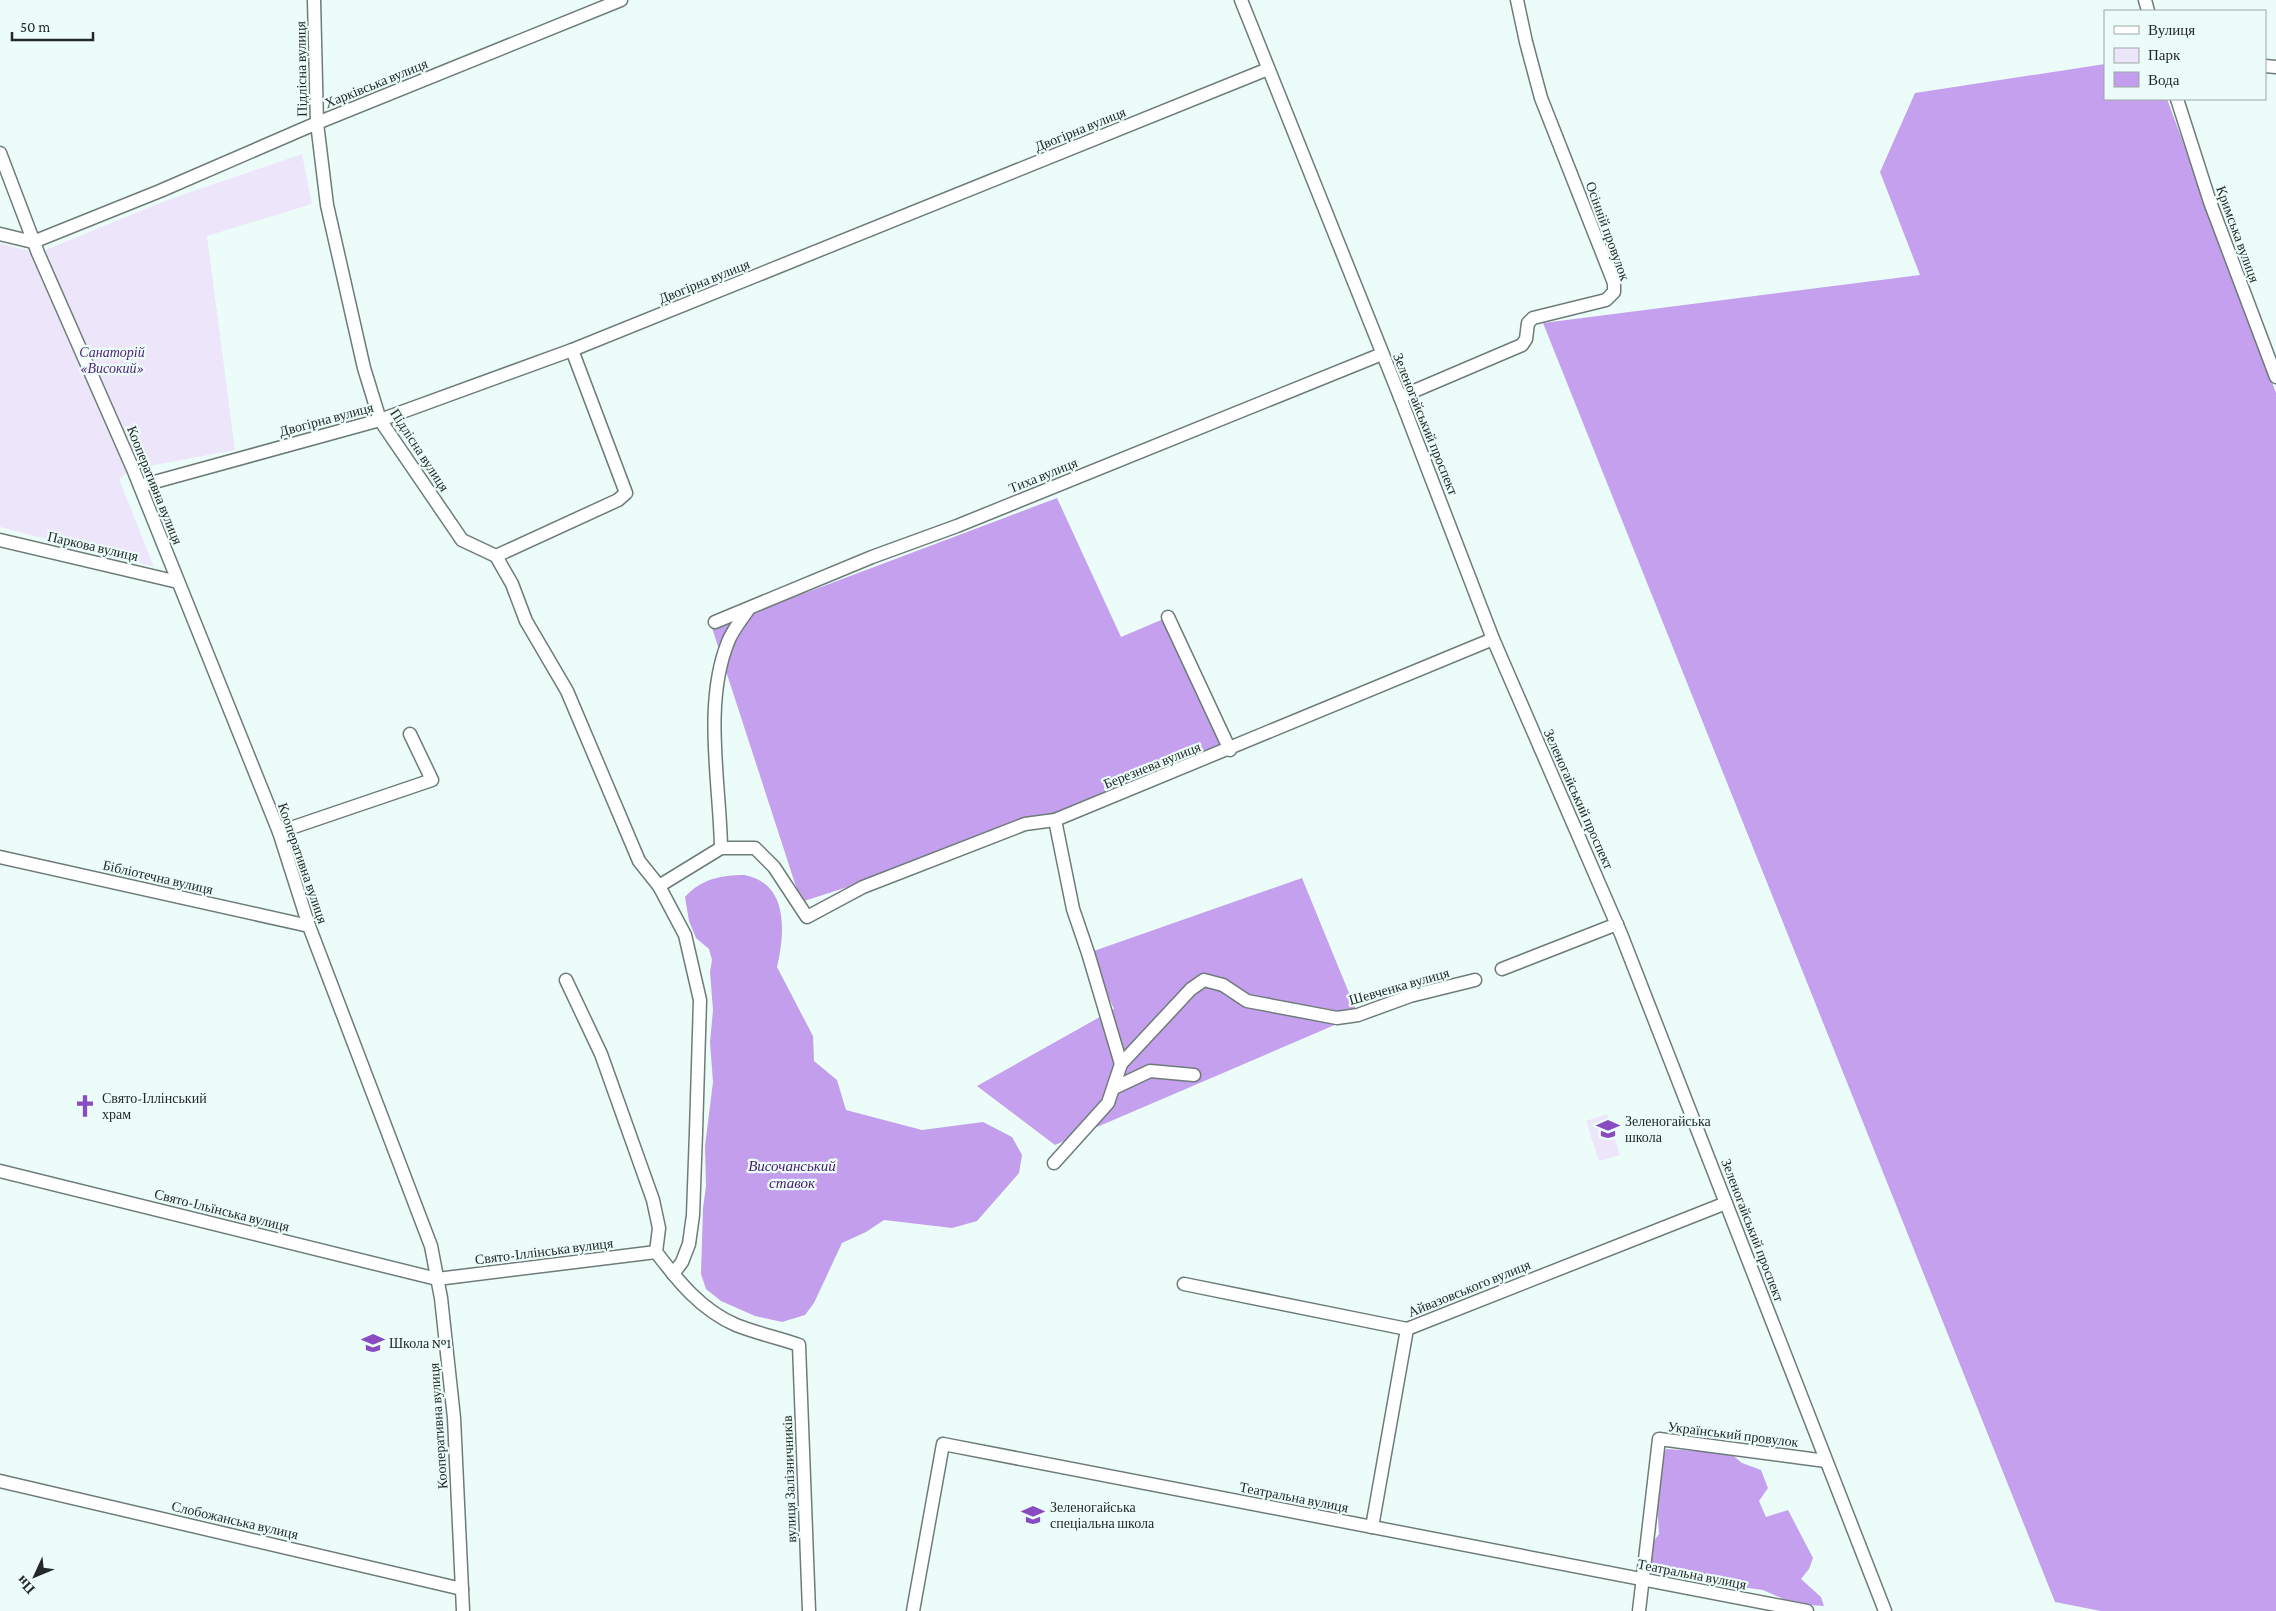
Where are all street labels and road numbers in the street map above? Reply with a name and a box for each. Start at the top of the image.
street label: Підлісна вулиця [292,21,310,117]
street label: Харківська вулиця [322,55,430,111]
street label: Двогірна вулиця [1032,103,1128,155]
street label: Осінній провулок [1583,179,1633,283]
street label: Кримська вулиця [2213,184,2263,285]
street label: Двогірна вулиця [656,255,752,307]
street label: Зеленогайський проспект [1390,351,1462,497]
street label: Двогірна вулиця [277,399,375,439]
street label: Підлісна вулиця [387,406,453,495]
street label: Кооперативна вулиця [124,423,186,547]
street label: Тиха вулиця [1006,454,1080,496]
street label: Паркова вулиця [46,528,140,564]
street label: Зеленогайський проспект [1541,726,1617,872]
street label: Березнева вулиця [1101,738,1203,792]
street label: Кооперативна вулиця [275,801,331,926]
street label: Бібліотечна вулиця [101,857,215,898]
street label: Шевченка вулиця [1347,964,1451,1008]
street label: Зеленогайський проспект [1718,1156,1788,1304]
street label: Свято-Ільїнська вулиця [153,1185,292,1235]
street label: Свято-Іллінська вулиця [474,1235,615,1267]
street label: Айвазовського вулиця [1405,1256,1533,1320]
street label: Кооперативна вулиця [426,1362,450,1490]
street label: вулиця Залізничників [779,1415,799,1543]
street label: Український провулок [1667,1418,1800,1450]
street label: Театральна вулиця [1238,1479,1350,1516]
street label: Слобожанська вулиця [170,1498,300,1542]
street label: Театральна вулиця [1636,1556,1748,1593]

